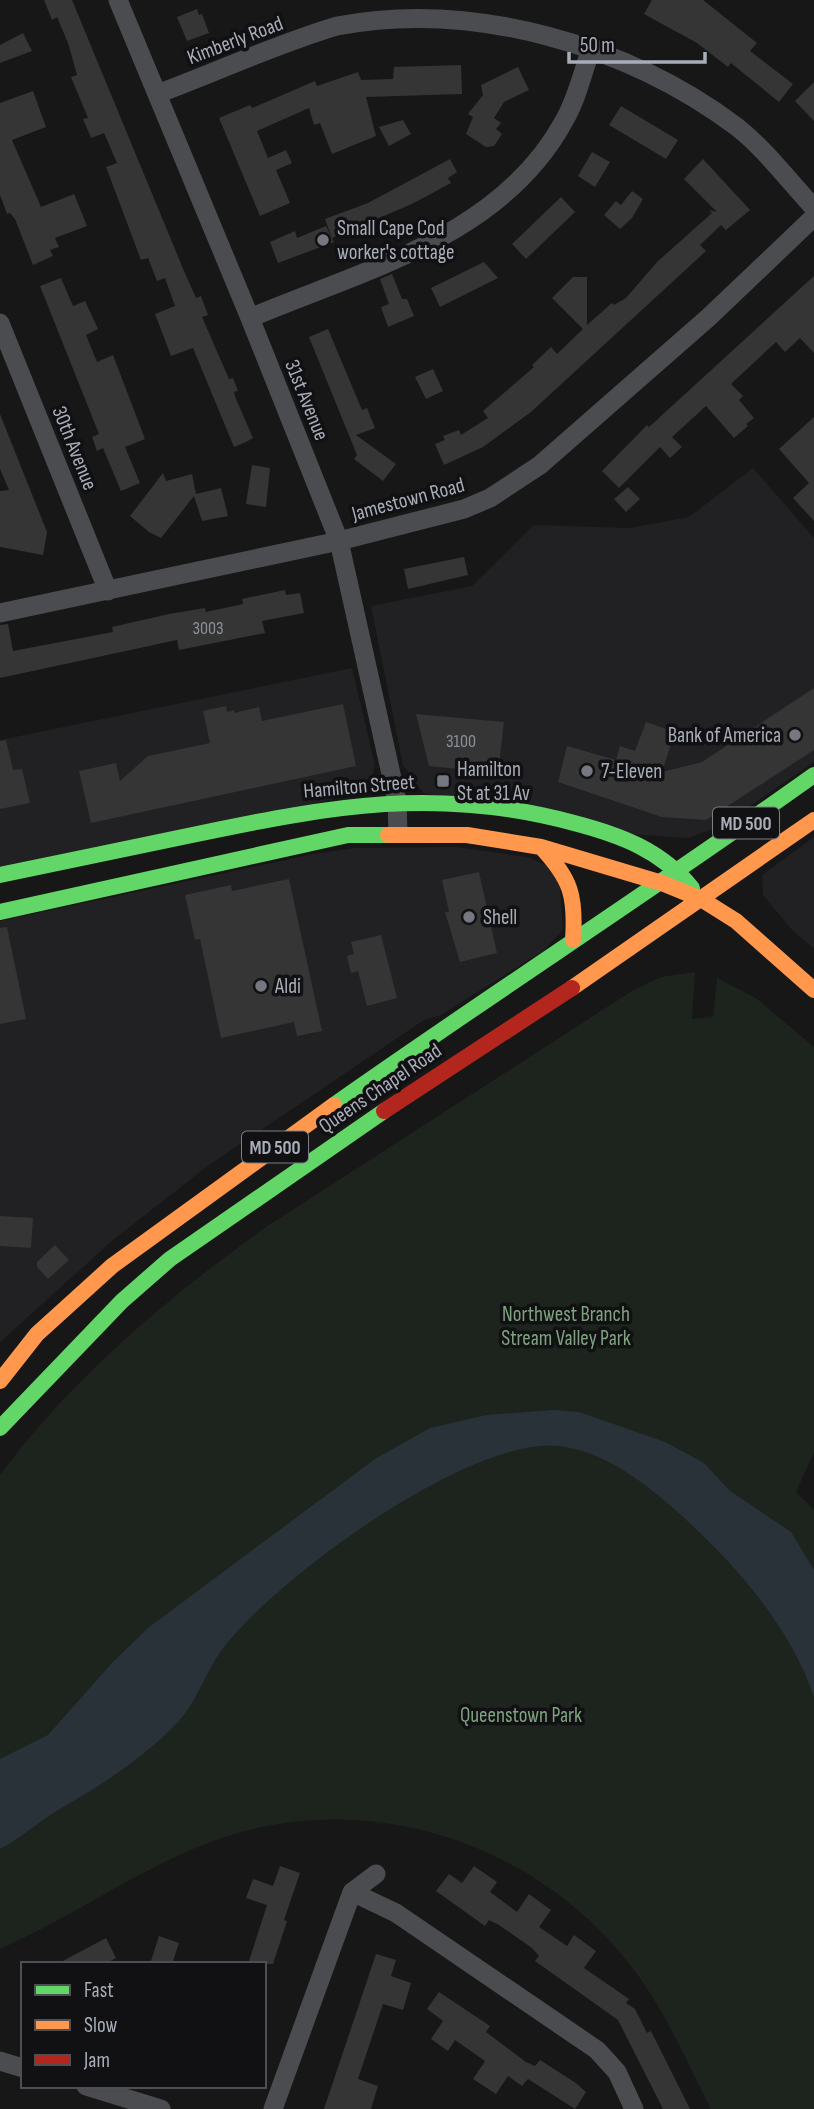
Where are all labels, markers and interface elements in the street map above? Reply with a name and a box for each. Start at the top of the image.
street label: Kimberly Road [184,11,287,70]
scale bar [569,21,706,65]
text: 50 m [580,33,615,58]
place label: Small Cape Cod worker's cottage [337,216,454,265]
marker: Small Cape Cod worker's cottage [315,232,331,248]
street label: 31st Avenue [279,356,334,444]
street label: 30th Avenue [46,403,103,494]
street label: Jamestown Road [348,472,467,527]
house number: 3003 [192,618,224,639]
place label: Bank of America [668,723,781,748]
marker: Bank of America [787,727,803,743]
house number: 3100 [446,731,476,752]
place label: Hamilton St at 31 Av [457,757,530,806]
place label: 7-Eleven [601,759,662,784]
marker: 7-Eleven [579,763,595,779]
street label: Hamilton Street [302,769,416,804]
marker: Hamilton St at 31 Av [435,773,451,789]
road number: MD 500 [713,808,779,838]
place label: Shell [483,905,517,930]
marker: Shell [461,909,477,925]
place label: Aldi [274,974,301,999]
marker: Aldi [253,978,269,994]
street label: Queens Chapel Road [314,1038,446,1139]
road number: MD 500 [242,1132,308,1162]
park label: Northwest Branch Stream Valley Park [501,1302,631,1351]
park label: Queenstown Park [460,1703,582,1728]
legend [21,1962,266,2088]
text: Fast [84,1978,114,2003]
text: Slow [84,2013,118,2038]
text: Jam [83,2048,110,2073]

